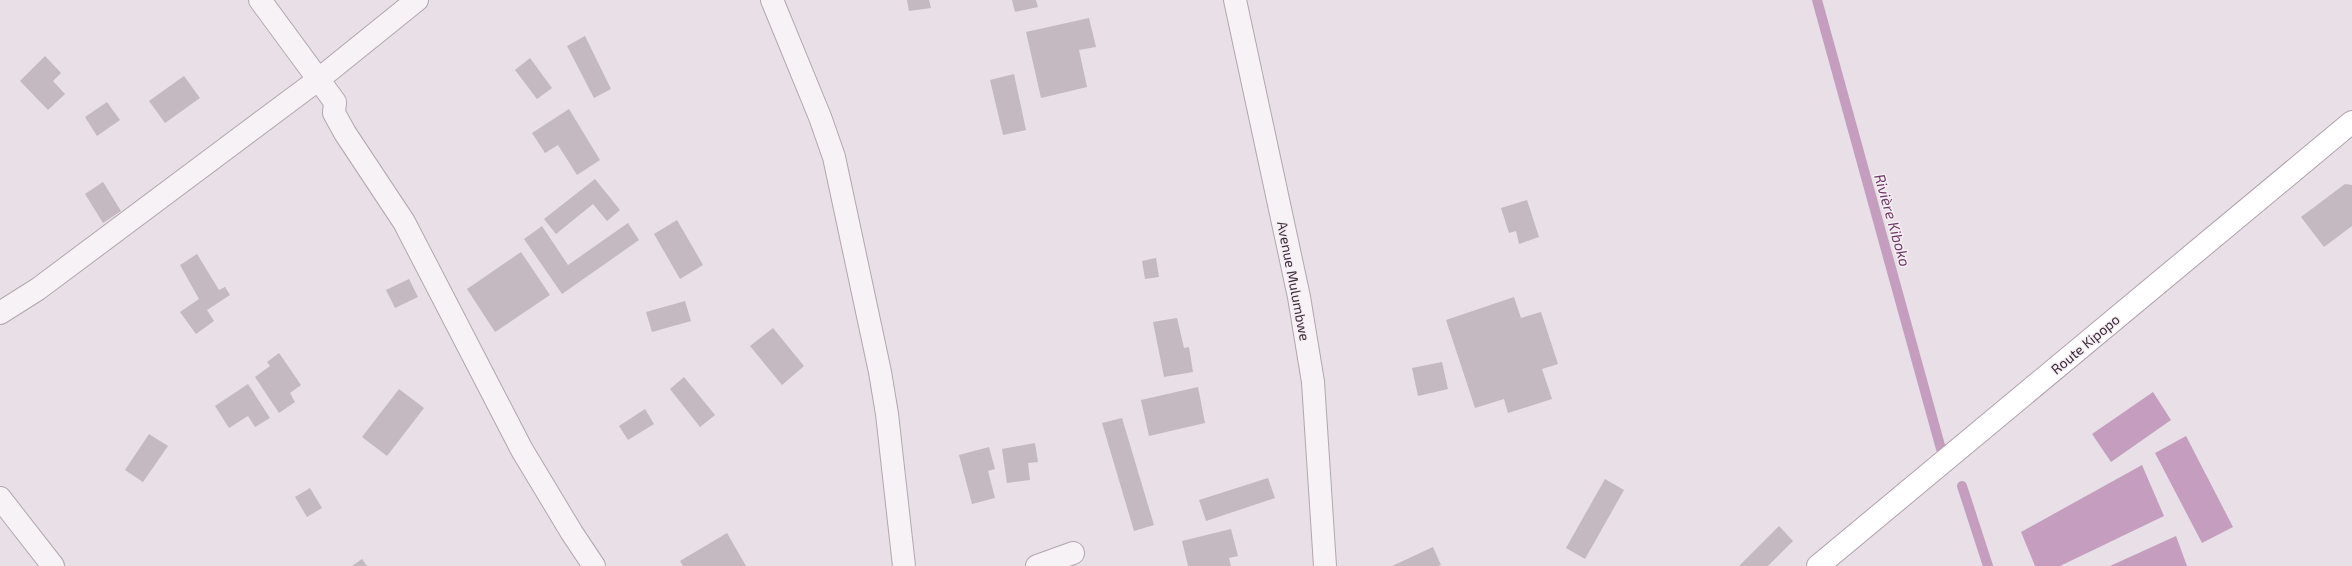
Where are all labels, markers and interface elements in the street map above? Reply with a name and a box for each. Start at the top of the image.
water label: Rivière Kiboko [1871,172,1915,268]
street label: Avenue Mulumbwe [1274,220,1314,342]
street label: Route Kipopo [2047,310,2123,378]

